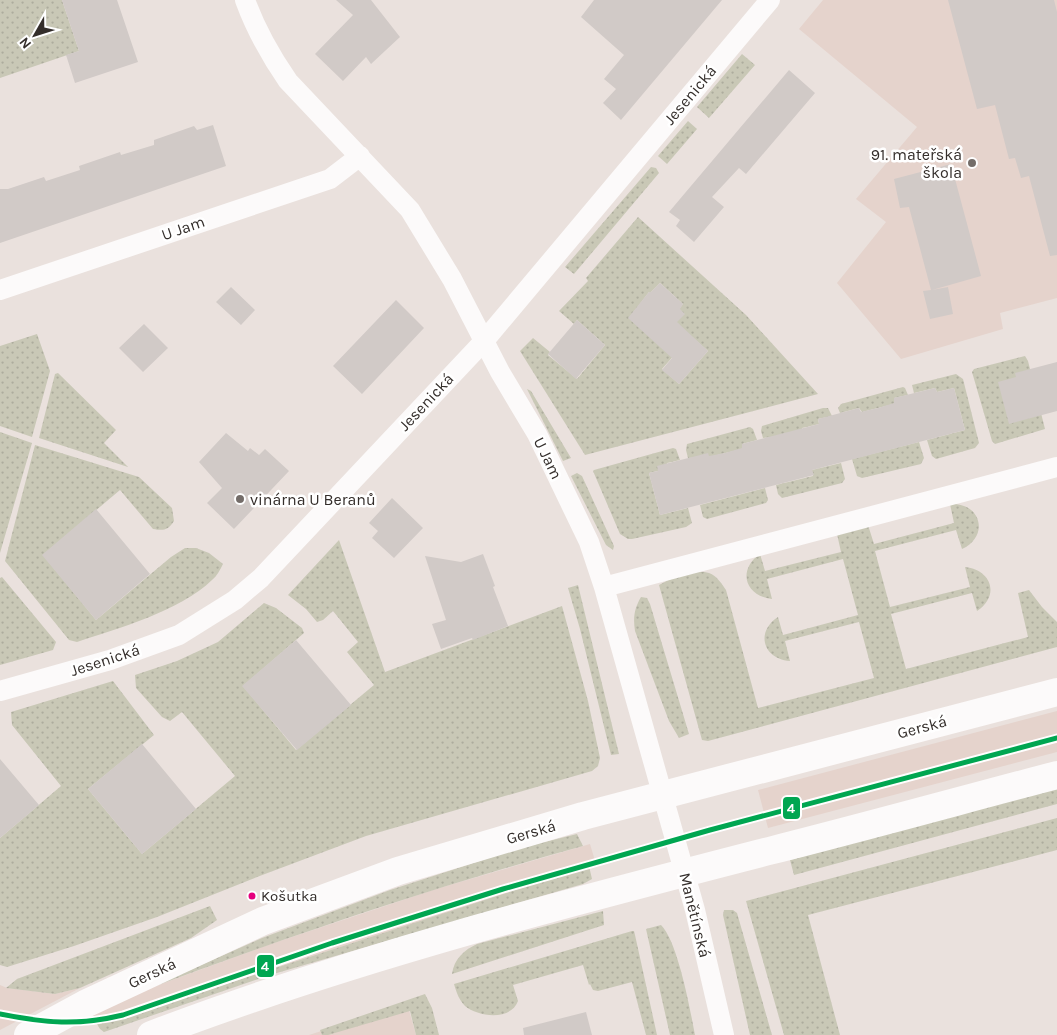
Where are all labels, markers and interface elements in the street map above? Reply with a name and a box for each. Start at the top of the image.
north arrow [10,10,60,60]
text: N [16,34,35,52]
street label: Jesenická [660,61,720,129]
place label: 91. mateřská škola [871,145,962,182]
marker: 91. mateřská škola [966,157,978,169]
street label: U Jam [159,212,207,244]
street label: Jesenická [395,369,457,435]
street label: U Jam [530,434,566,482]
place label: vinárna U Beranů [250,490,376,509]
marker: vinárna U Beranů [234,493,246,505]
street label: Jesenická [68,640,142,680]
street label: Gerská [895,711,949,743]
line badge: 4 [782,796,801,820]
text: 4 [787,800,796,817]
street label: Gerská [504,816,558,848]
street label: Manětínská [675,871,715,959]
place label: Košutka [261,887,318,905]
marker: Košutka [247,891,257,901]
street label: Gerská [125,954,179,992]
line badge: 4 [256,954,275,978]
text: 4 [261,958,270,975]

